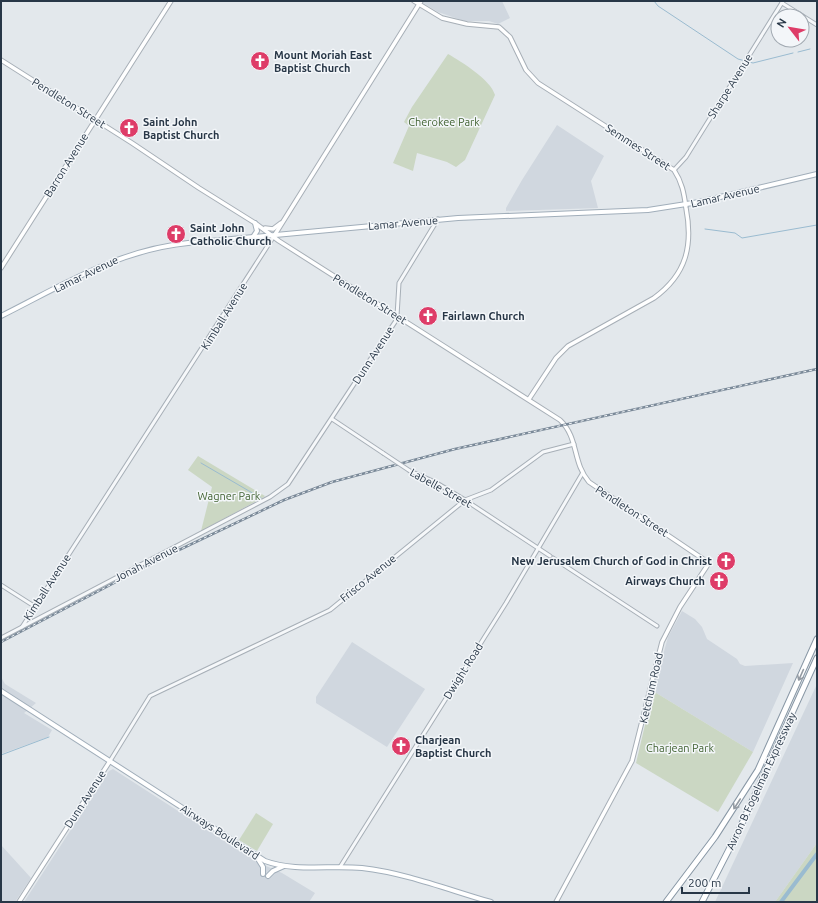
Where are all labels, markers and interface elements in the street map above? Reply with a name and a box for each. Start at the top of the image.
north arrow [770,8,810,48]
text: N [774,16,789,29]
place label: Mount Moriah East Baptist Church [274,49,372,74]
church icon: Mount Moriah East Baptist Church [249,50,271,72]
street label: Sharpe Avenue [705,51,755,121]
street label: Pendleton Street [30,76,109,131]
place label: Saint John Baptist Church [143,116,219,141]
park label: Cherokee Park [408,116,480,128]
church icon: Saint John Baptist Church [118,117,140,139]
street label: Semmes Street [603,122,673,173]
street label: Barron Avenue [41,131,91,199]
street label: Lamar Avenue [689,182,761,210]
street label: Lamar Avenue [368,214,438,232]
place label: Saint John Catholic Church [190,222,271,247]
church icon: Saint John Catholic Church [165,223,187,245]
street label: Lamar Avenue [52,253,120,295]
street label: Pendleton Street [331,272,410,327]
street label: Kimball Avenue [199,280,249,352]
church icon: Fairlawn Church [417,305,439,327]
place label: Fairlawn Church [442,310,525,322]
street label: Dunn Avenue [350,324,396,386]
street label: Labelle Street [408,466,475,510]
street label: Pendleton Street [593,483,671,539]
park label: Wagner Park [198,490,261,502]
street label: Jonah Avenue [112,542,180,584]
church icon: New Jerusalem Church of God in Christ [715,550,737,572]
street label: Kimball Avenue [21,552,73,622]
street label: Frisco Avenue [338,552,398,604]
place label: New Jerusalem Church of God in Christ [511,555,712,567]
church icon: Airways Church [708,570,730,592]
place label: Airways Church [625,575,705,587]
street label: Dwight Road [441,641,485,701]
street label: Ketchum Road [637,652,665,724]
one-way arrow [797,669,804,681]
street label: Avron B Fogelman Expressway [724,710,798,852]
place label: Charjean Baptist Church [415,734,491,759]
church icon: Charjean Baptist Church [390,735,412,757]
park label: Charjean Park [646,742,714,754]
street label: Dunn Avenue [62,768,108,830]
one-way arrow [733,798,741,810]
street label: Airways Boulevard [178,802,262,862]
scale bar [682,869,749,895]
text: 200 m [688,876,721,889]

